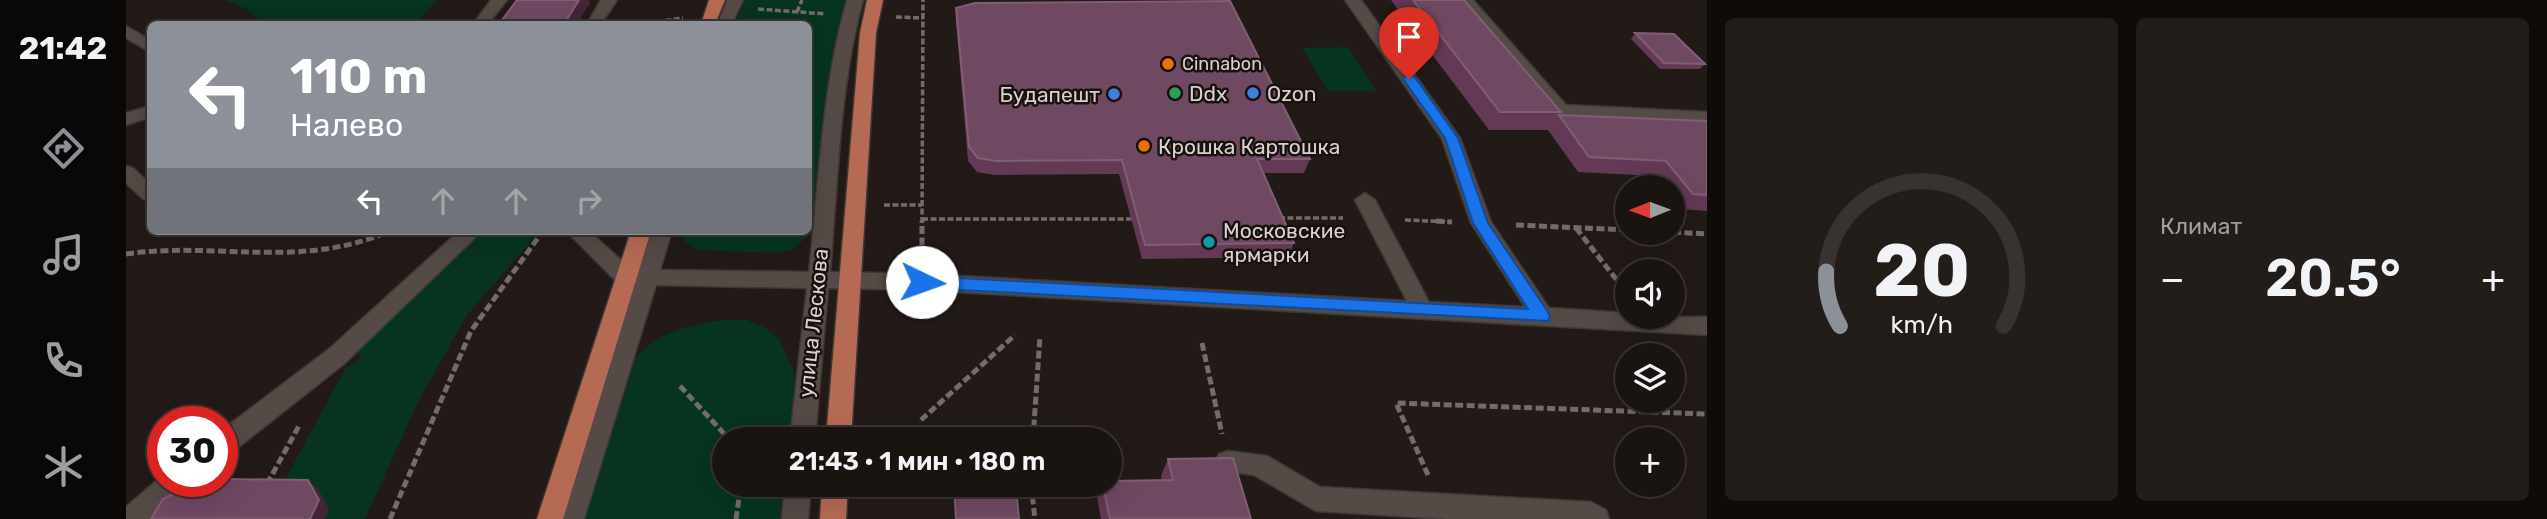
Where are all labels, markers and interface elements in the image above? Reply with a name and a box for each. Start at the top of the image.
pin [1379,7,1439,79]
icon: arrive [1390,18,1428,56]
text: 21:42 [19,29,107,67]
text: 110 m [290,47,427,105]
icon: left [175,49,266,140]
place label: Cinnabon [1182,53,1262,75]
marker: Cinnabon [1160,56,1176,72]
place label: Ddx [1189,81,1227,106]
place label: Ozon [1267,81,1317,106]
place label: Будапешт [999,82,1100,107]
marker: Ddx [1167,85,1183,101]
marker: Ozon [1245,85,1261,101]
marker: Будапешт [1106,86,1122,102]
text: Налево [290,106,403,144]
icon: directions [39,124,88,173]
place label: Крошка Картошка [1158,134,1340,159]
marker: Крошка Картошка [1136,138,1152,154]
north arrow [1615,175,1685,245]
map controls [1615,175,1685,497]
icon: left [351,182,389,220]
icon: ahead [424,182,462,220]
icon: ahead [497,182,535,220]
icon: right [570,182,608,220]
text: Климат [2160,212,2242,240]
place label: Московские ярмарки [1223,218,1345,267]
text: 20 [1873,228,1970,314]
icon: music [39,230,88,279]
marker: Московские ярмарки [1201,234,1217,250]
position arrow [885,245,959,319]
street label: улица Лескова [793,247,833,399]
text: 20.5° [2265,247,2401,309]
text: − [2160,256,2185,302]
text: + [2481,256,2505,302]
button: sound [1615,259,1685,329]
text: km/h [1890,309,1953,338]
icon: phone [39,336,88,385]
button: layers [1615,343,1685,413]
speed limit sign: 30 [147,406,238,497]
button: + [1615,427,1685,497]
icon: climate [39,442,88,491]
text: 21:43 · 1 мин · 180 m [789,446,1045,477]

